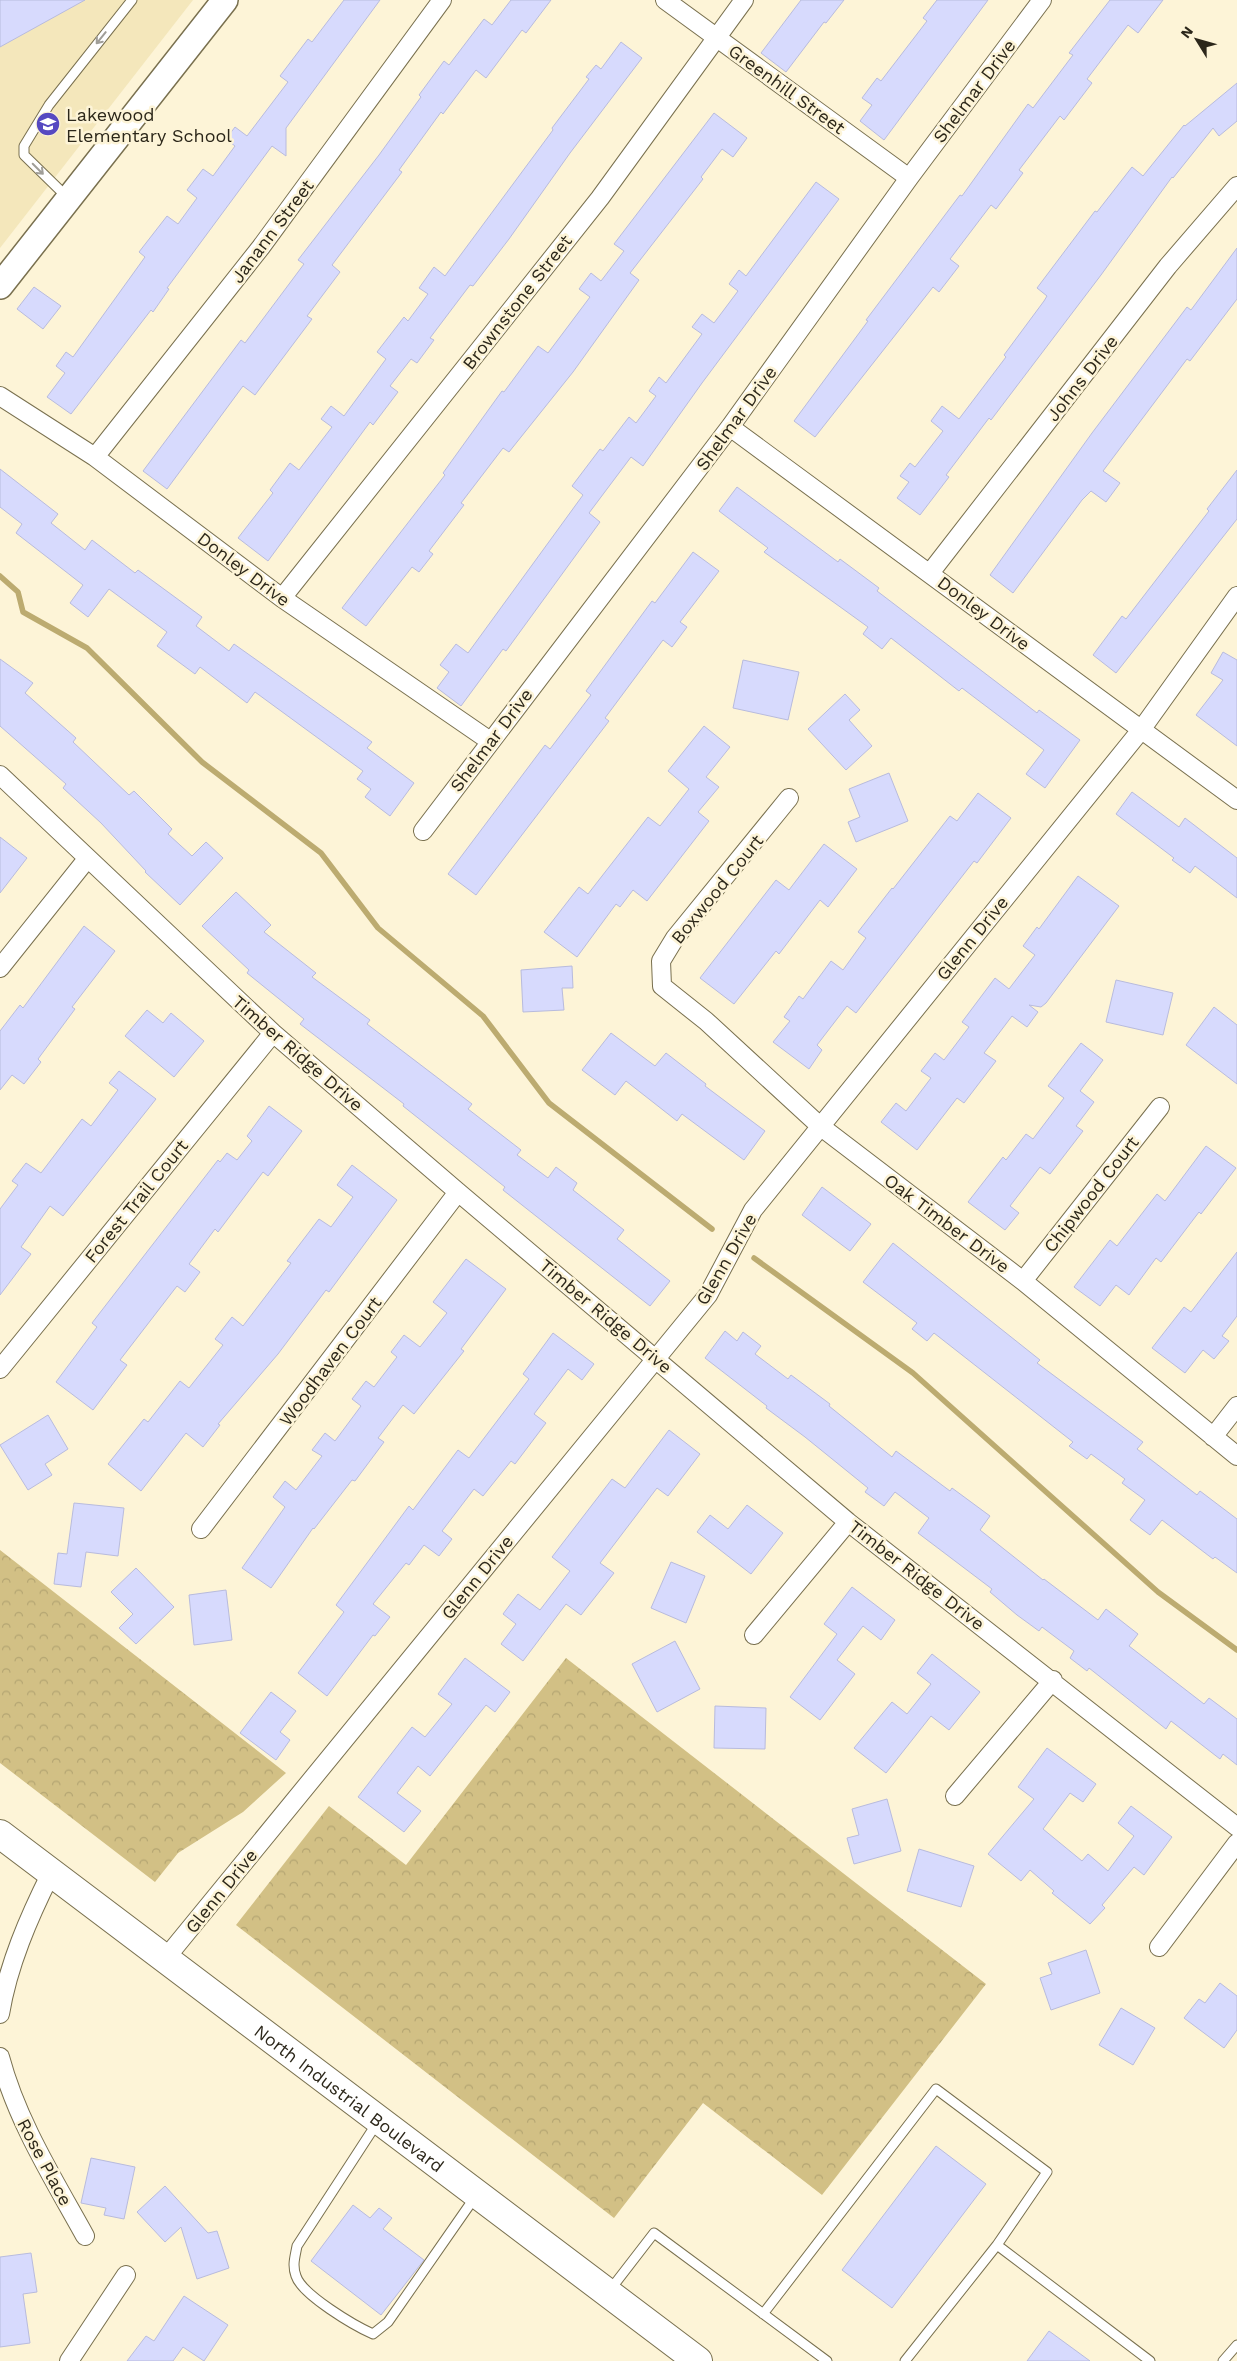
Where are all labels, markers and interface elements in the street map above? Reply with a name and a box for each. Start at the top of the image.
north arrow [1172,15,1222,65]
text: N [1177,23,1196,41]
one-way arrow [96,31,107,44]
street label: Shelmar Drive [928,35,1020,147]
street label: Greenhill Street [725,40,850,139]
place label: Lakewood Elementary School [66,104,232,146]
school or university icon: Lakewood Elementary School [35,111,61,137]
one-way arrow [32,163,44,176]
street label: Janann Street [226,175,318,287]
street label: Brownstone Street [458,230,576,374]
street label: Johns Drive [1042,331,1122,425]
street label: Shelmar Drive [691,362,781,474]
street label: Donley Drive [194,527,294,611]
street label: Donley Drive [934,571,1034,655]
street label: Shelmar Drive [445,684,537,796]
street label: Boxwood Court [667,830,768,948]
street label: Glenn Drive [932,892,1012,984]
street label: Timber Ridge Drive [228,991,368,1115]
street label: Chipwood Court [1039,1131,1143,1256]
street label: Forest Trail Court [80,1135,192,1267]
street label: Oak Timber Drive [880,1169,1014,1277]
street label: Glenn Drive [691,1210,761,1308]
street label: Timber Ridge Drive [536,1255,676,1377]
street label: Woodhaven Court [275,1292,386,1430]
street label: Timber Ridge Drive [845,1516,989,1634]
street label: Glenn Drive [437,1531,517,1623]
street label: Glenn Drive [181,1845,261,1937]
street label: North Industrial Boulevard [251,2020,448,2176]
street label: Rose Place [13,2115,77,2209]

